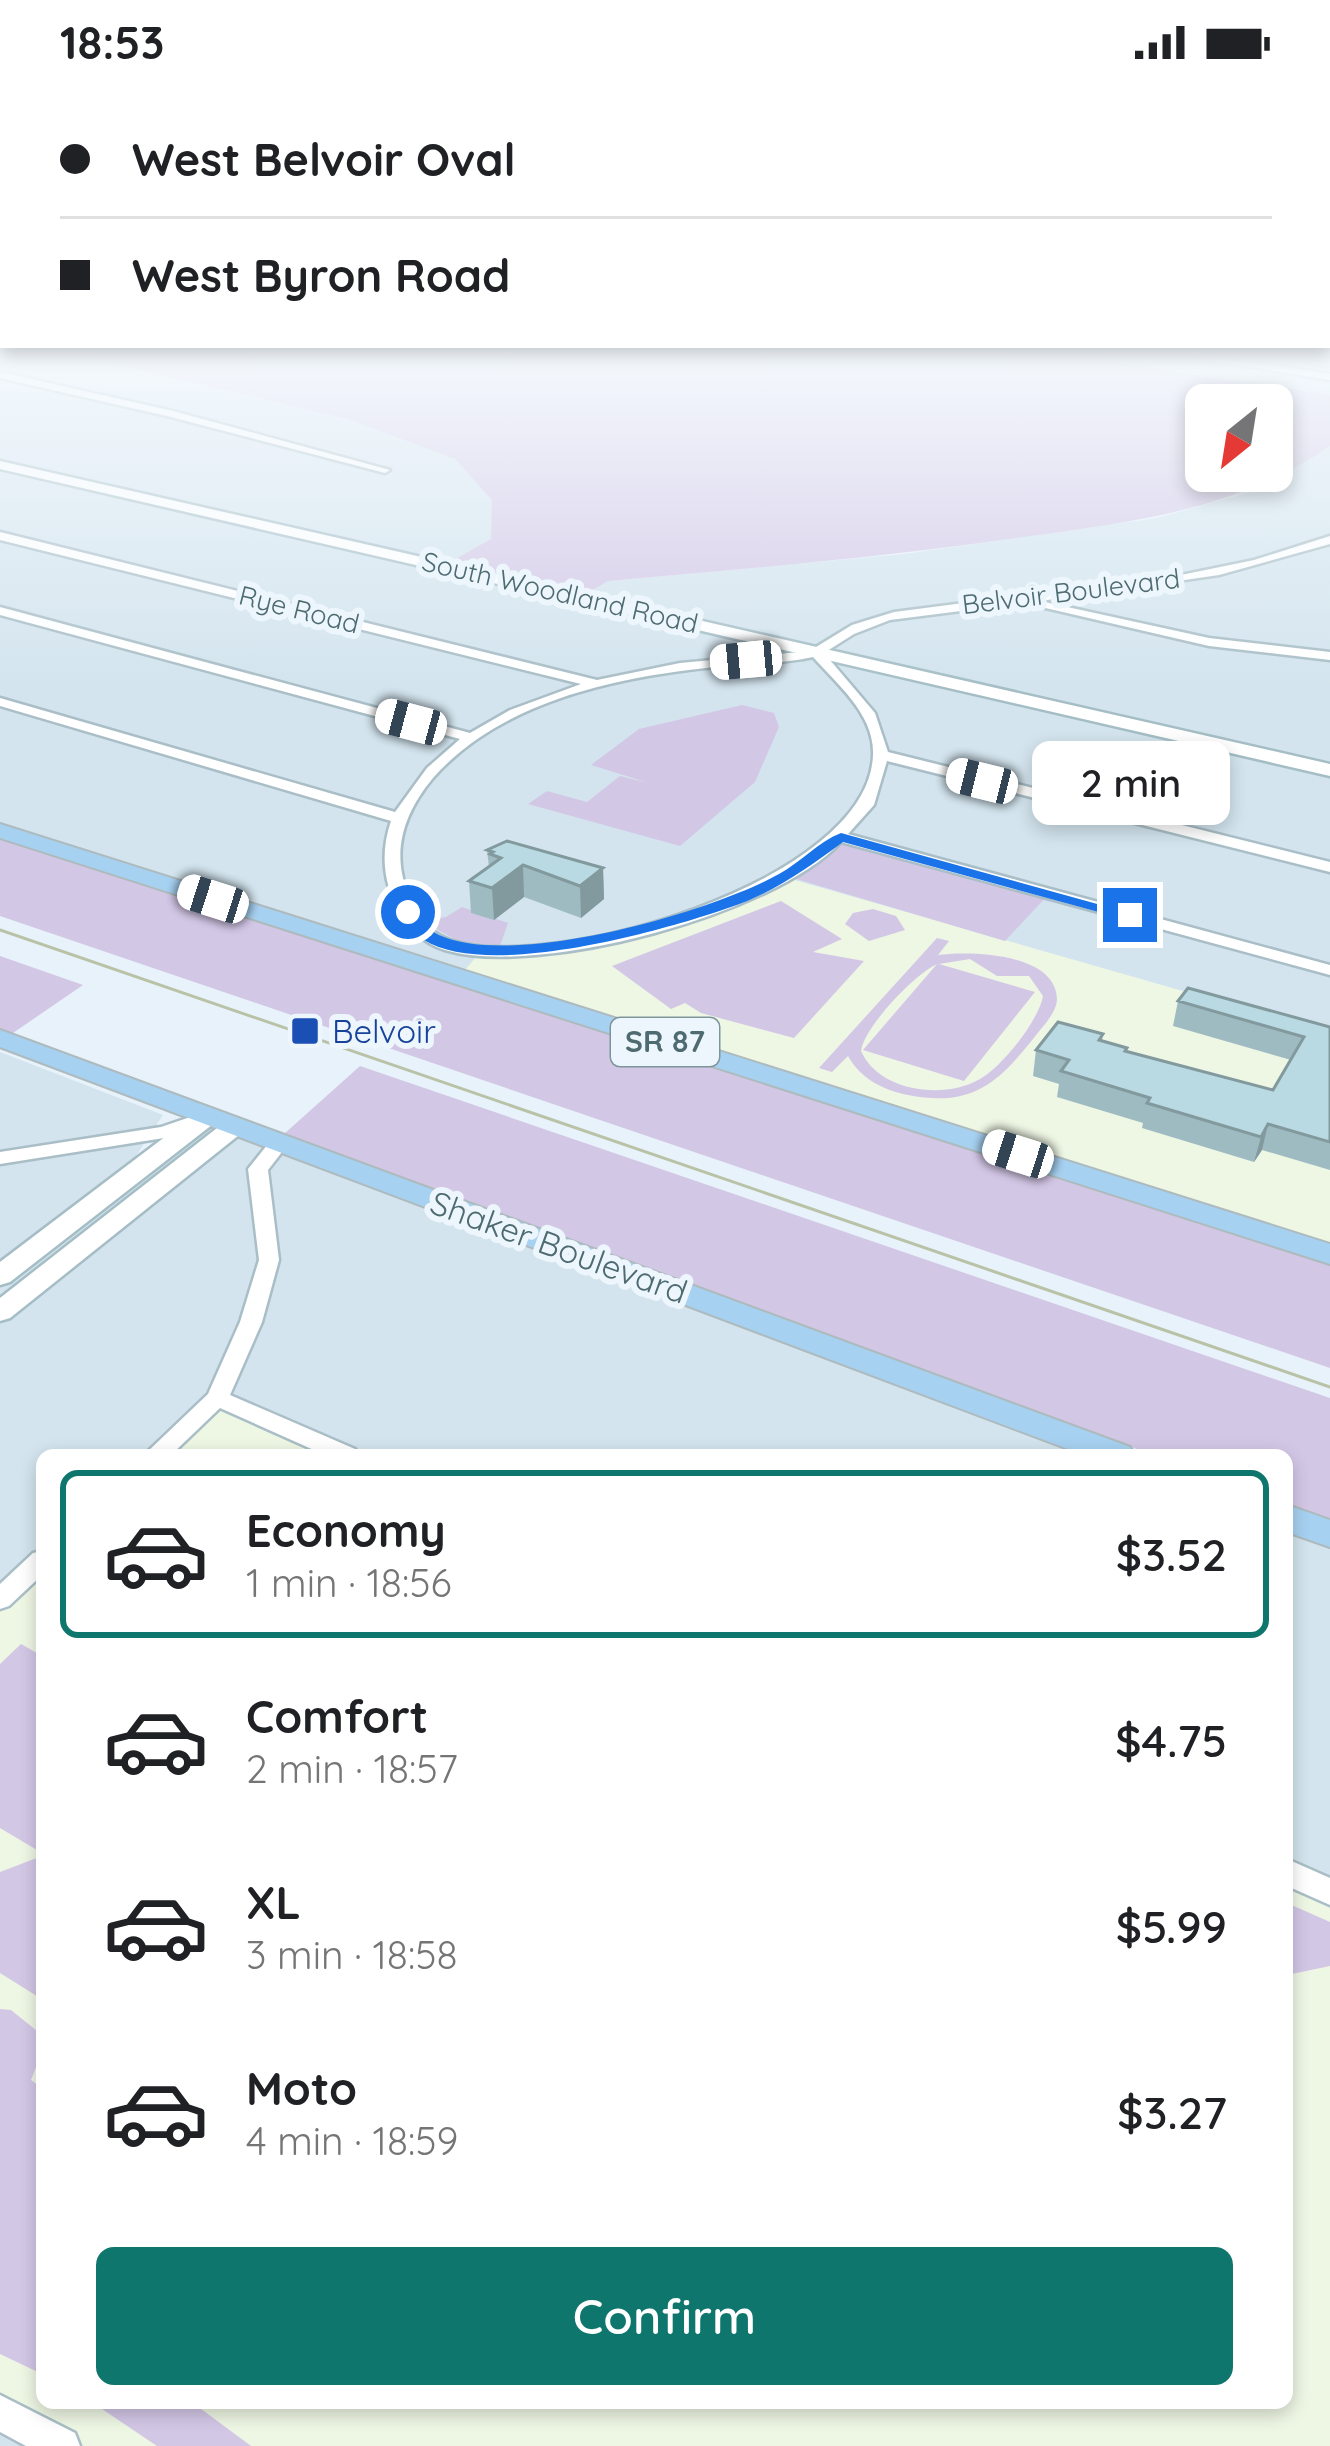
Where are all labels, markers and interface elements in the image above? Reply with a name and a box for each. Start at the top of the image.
text: 18:53 [60,14,165,70]
text: West Belvoir Oval [132,131,516,187]
text: West Byron Road [132,247,510,303]
north arrow [1185,384,1293,492]
map controls [1185,384,1293,492]
street label: South Woodland Road [419,544,702,640]
street label: Belvoir Boulevard [960,561,1182,621]
street label: Rye Road [236,578,363,640]
car [709,639,783,681]
car [372,695,450,749]
callout: 2 min [1031,741,1229,825]
car [943,755,1021,807]
text: 2 min [1081,758,1181,807]
car [173,871,253,927]
route start [381,885,435,939]
route end [1103,888,1157,942]
place label: Belvoir [332,1010,436,1051]
marker: Belvoir [289,1015,321,1047]
road number: SR 87 [611,1018,719,1066]
car [978,1126,1058,1182]
street label: Shaker Boulevard [425,1181,693,1312]
icon: car [102,1500,210,1608]
text: Economy [246,1502,446,1558]
text: $3.52 [1116,1526,1227,1582]
text: 1 min · 18:56 [246,1558,451,1607]
icon: car [102,1686,210,1794]
text: Comfort [246,1688,428,1744]
text: $4.75 [1115,1712,1227,1768]
text: 2 min · 18:57 [246,1744,458,1793]
icon: car [102,1872,210,1980]
text: XL [246,1874,301,1930]
text: $5.99 [1116,1898,1227,1954]
text: 3 min · 18:58 [246,1930,458,1979]
icon: car [102,2058,210,2166]
text: Moto [246,2060,357,2116]
text: $3.27 [1117,2084,1227,2140]
text: 4 min · 18:59 [246,2116,458,2165]
button: Confirm [96,2247,1233,2385]

